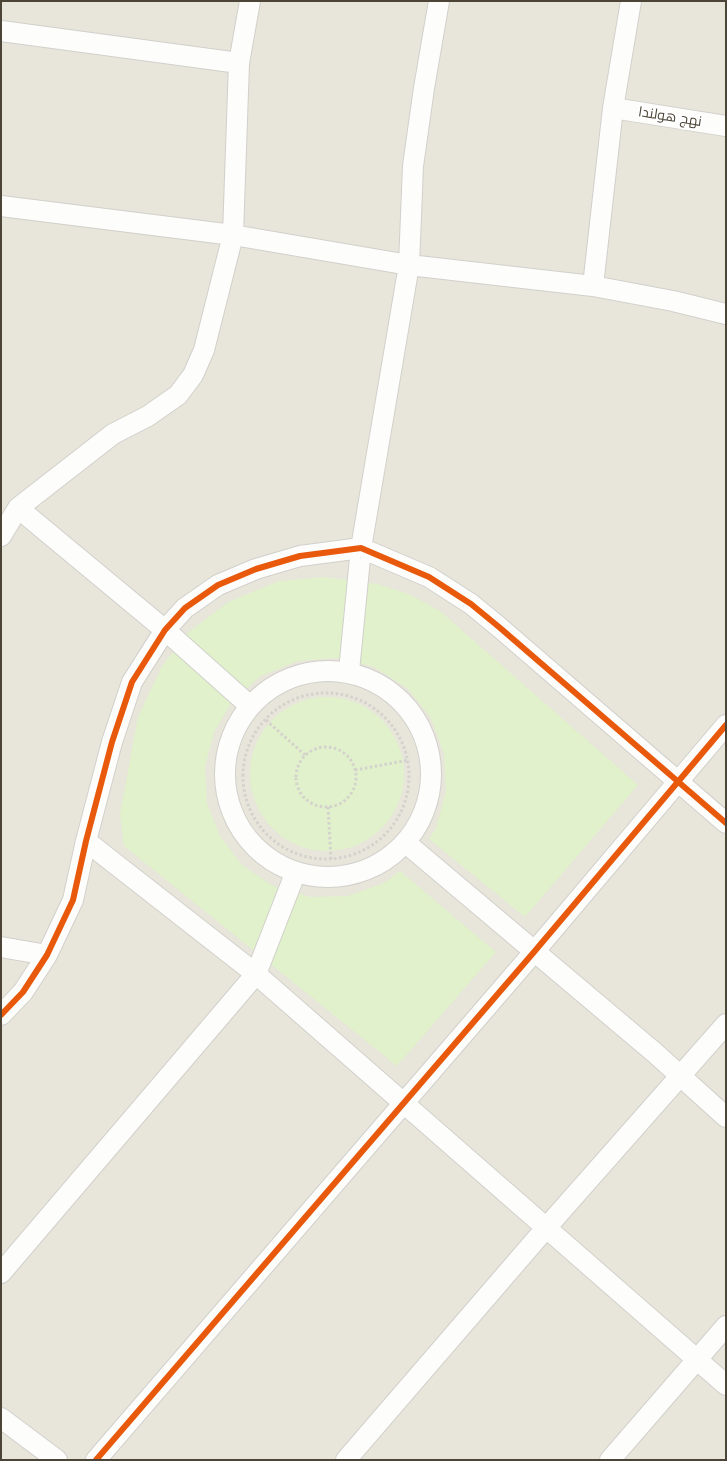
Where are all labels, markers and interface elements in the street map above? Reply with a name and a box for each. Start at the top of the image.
street label: نهج هولندا [637,104,703,130]

